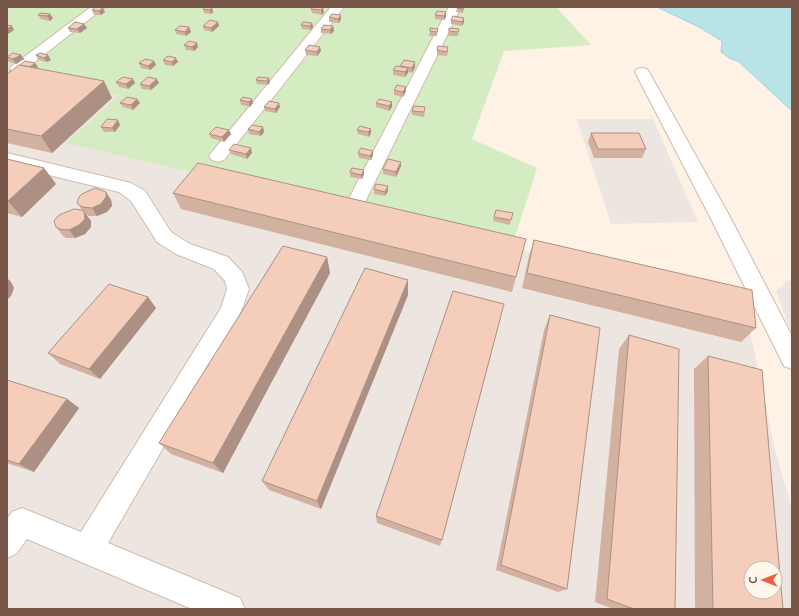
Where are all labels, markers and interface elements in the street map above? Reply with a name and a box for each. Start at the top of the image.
north arrow [743,560,783,600]
text: С [746,576,761,584]

